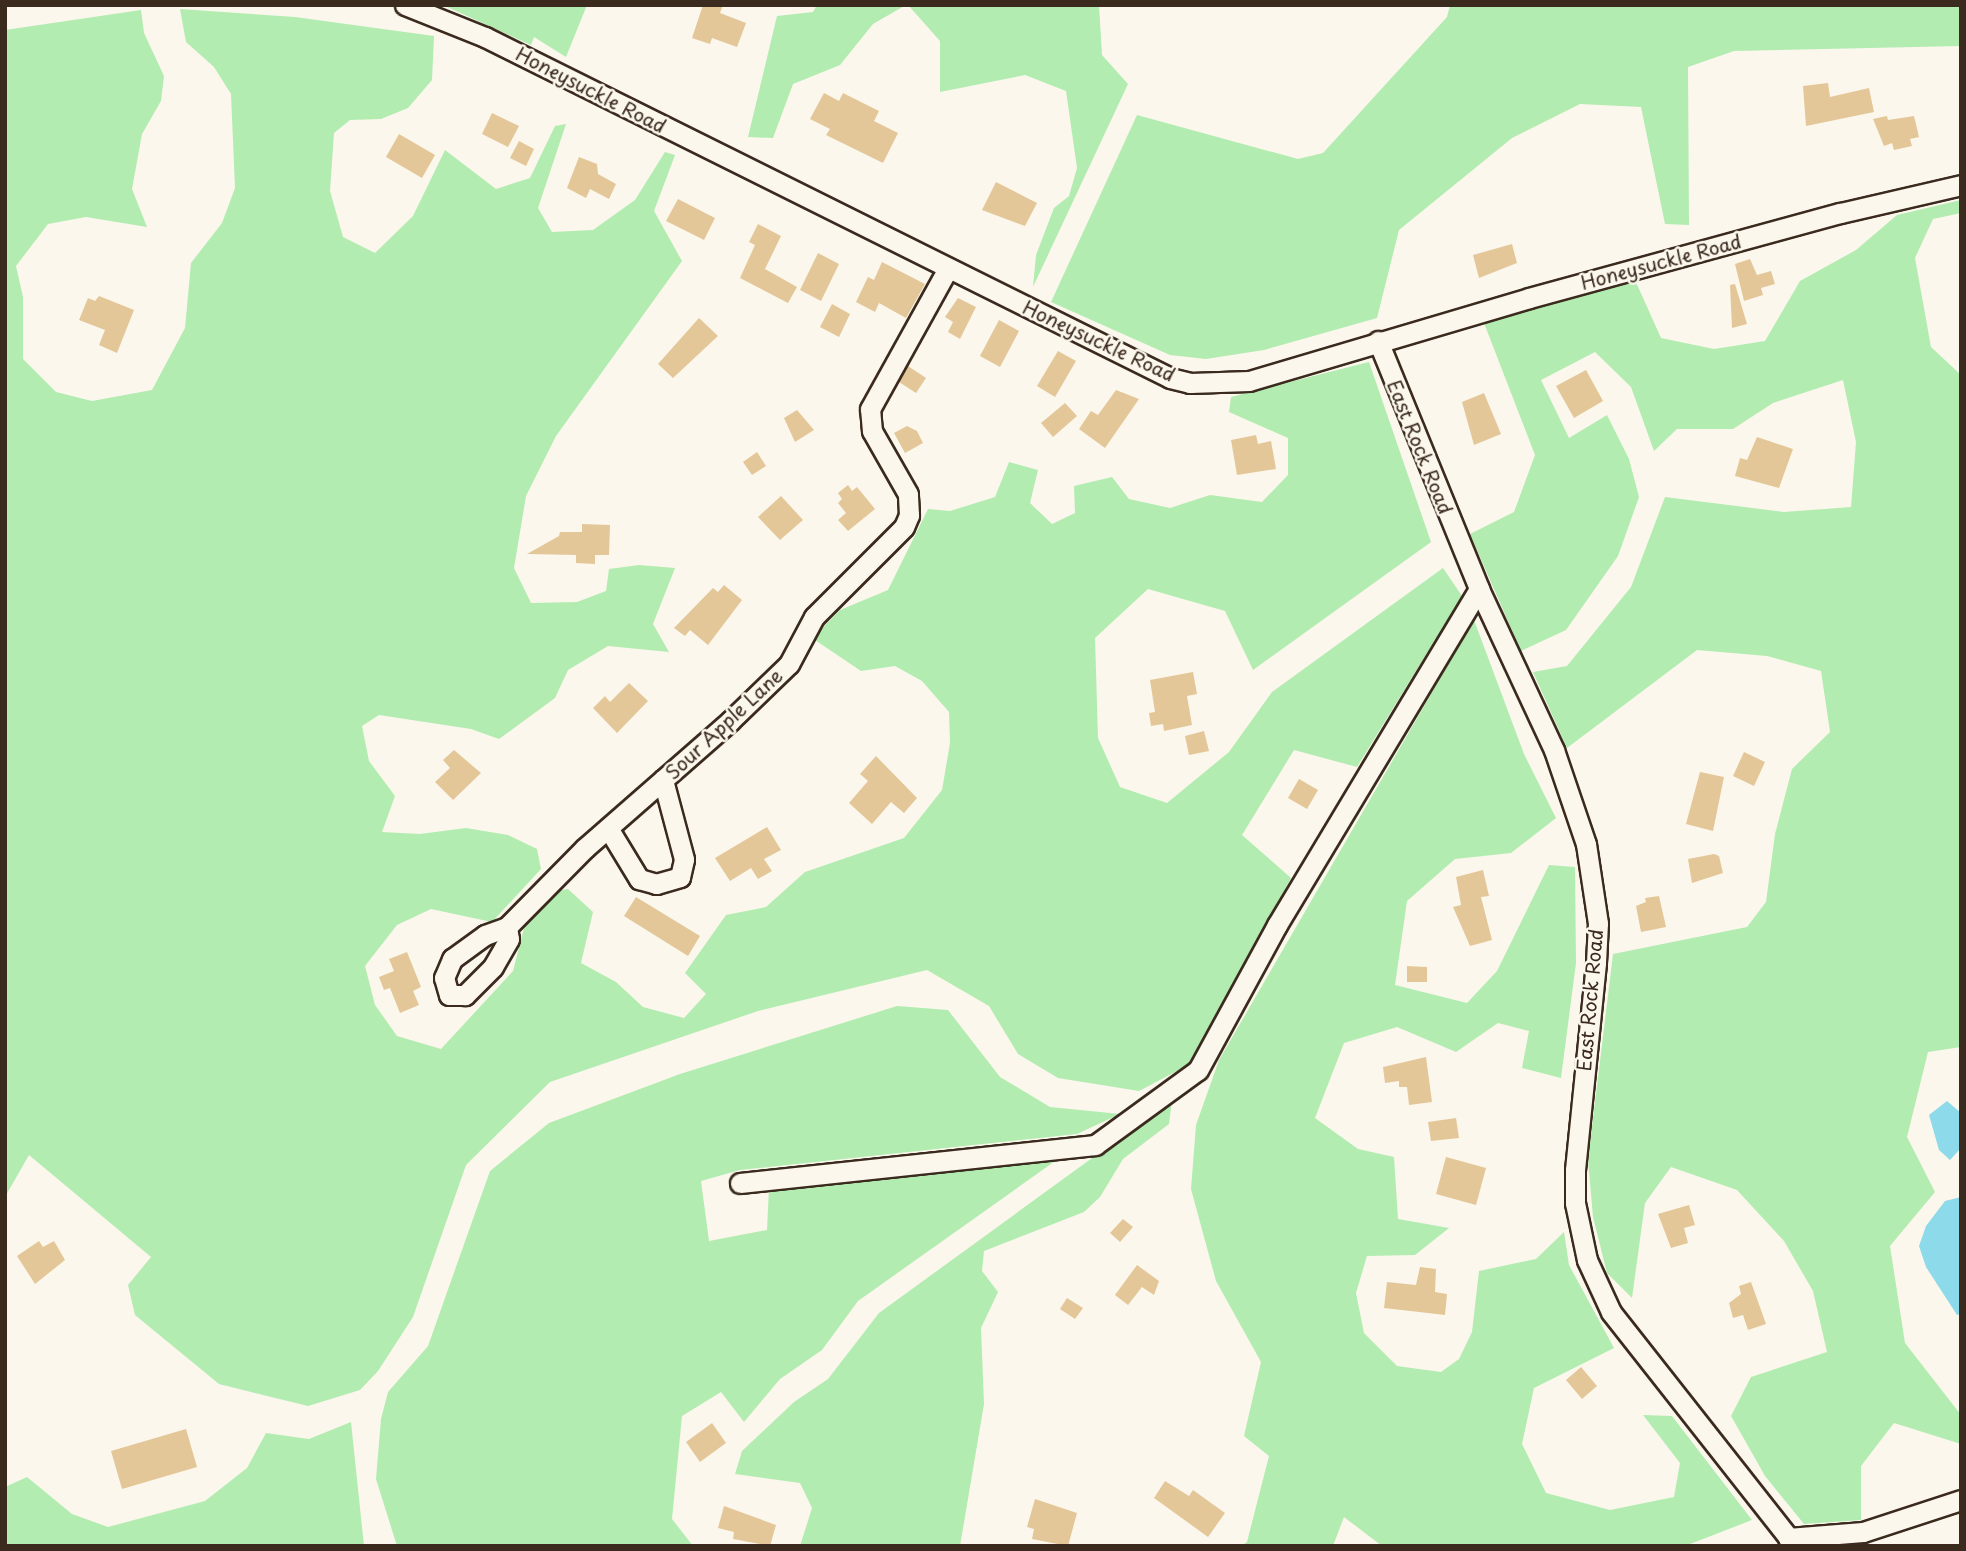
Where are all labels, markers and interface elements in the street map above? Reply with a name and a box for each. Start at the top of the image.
street label: Honeysuckle Road [511,42,671,138]
street label: Honeysuckle Road [1577,229,1745,295]
street label: Honeysuckle Road [1018,295,1180,387]
street label: East Rock Road [1383,377,1457,517]
street label: Sour Apple Lane [660,664,788,784]
street label: East Rock Road [1572,929,1608,1071]

